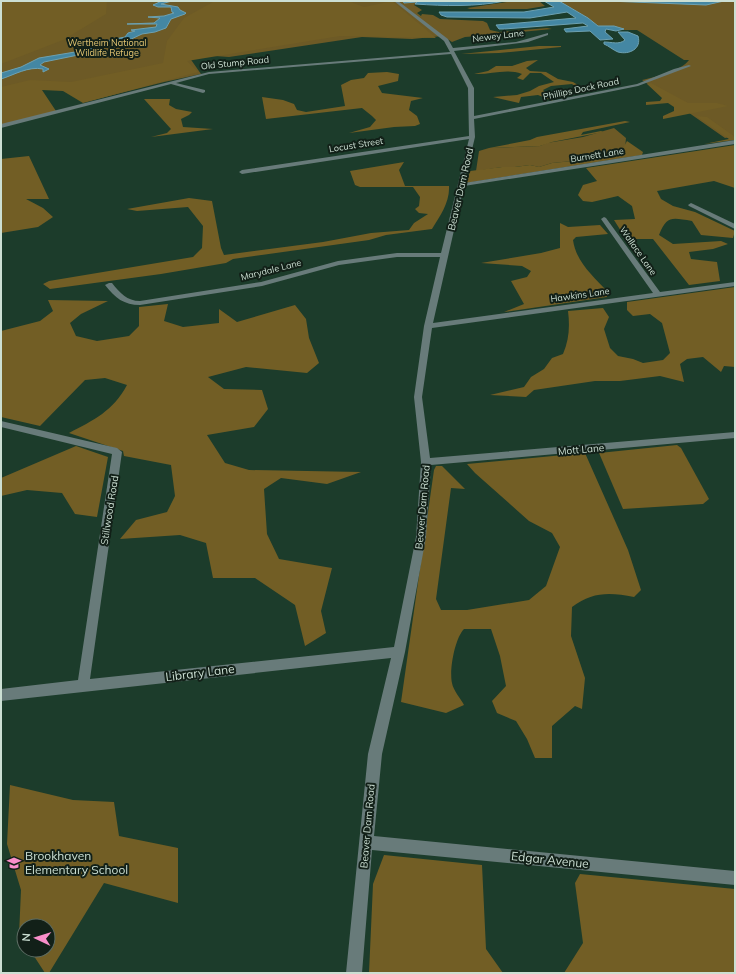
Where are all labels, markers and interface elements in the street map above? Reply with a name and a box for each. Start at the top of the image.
street label: Newey Lane [472,27,525,45]
park label: Wertheim National Wildlife Refuge [68,37,146,58]
street label: Old Stump Road [200,53,270,72]
street label: Phillips Dock Road [542,75,620,102]
street label: Locust Street [328,135,384,154]
street label: Burnett Lane [570,145,624,164]
street label: Beaver Dam Road [445,146,476,232]
street label: Wallace Lane [618,224,659,277]
street label: Marydale Lane [239,257,303,283]
street label: Hawkins Lane [550,285,610,304]
street label: Mott Lane [557,441,605,458]
street label: Beaver Dam Road [412,464,433,550]
street label: Stillwood Road [98,474,121,546]
street label: Library Lane [164,661,235,684]
street label: Beaver Dam Road [357,783,378,869]
place label: Brookhaven Elementary School [25,848,128,877]
street label: Edgar Avenue [511,848,590,871]
school or university icon: Brookhaven Elementary School [6,855,22,871]
north arrow [16,918,56,958]
text: N [19,933,33,942]

